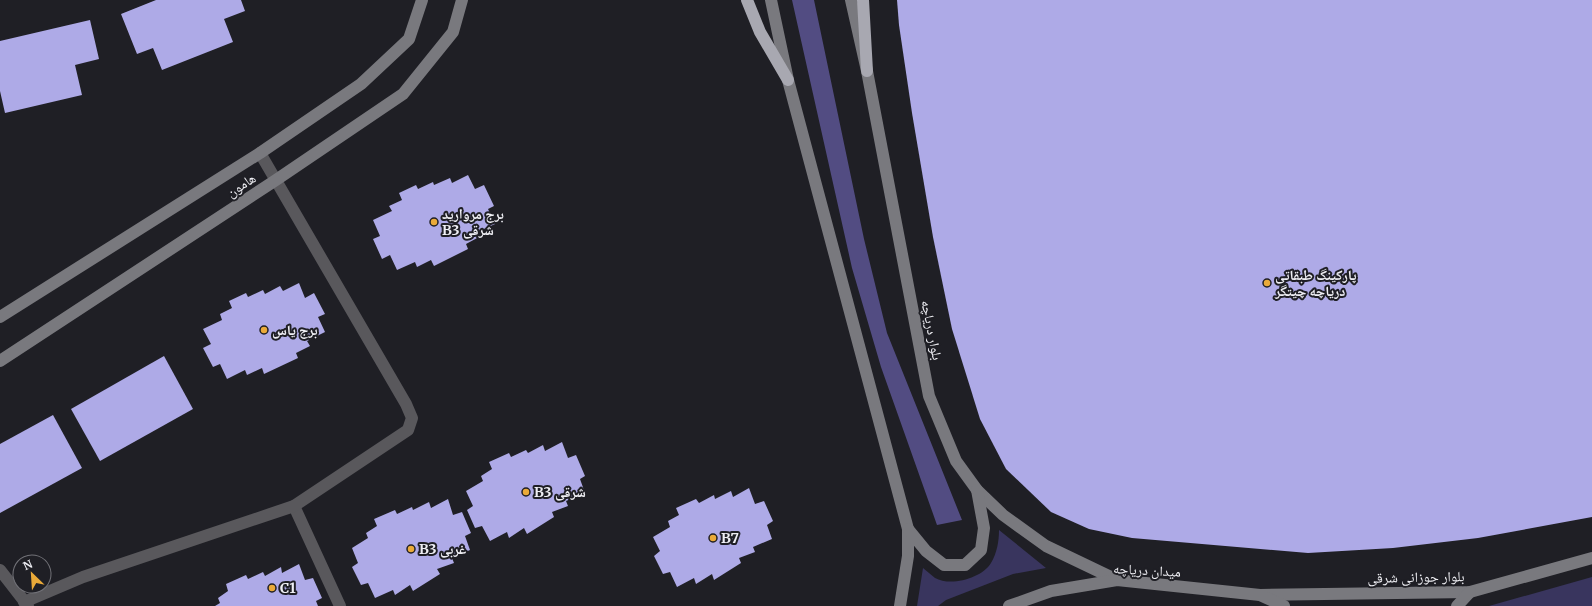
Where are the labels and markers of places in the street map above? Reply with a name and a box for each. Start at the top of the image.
place label: برج مروارید B3 شرقی [442,205,504,239]
marker: برج مروارید B3 شرقی [429,217,439,227]
place label: پارکینگ طبقاتی دریاچه چیتگر [1274,266,1357,300]
marker: پارکینگ طبقاتی دریاچه چیتگر [1262,278,1272,288]
place label: برج یاس [272,321,318,339]
marker: برج یاس [259,325,269,335]
place label: B3 شرقی [534,483,586,501]
marker: B3 شرقی [521,487,531,497]
place label: B7 [721,529,739,547]
marker: B7 [708,533,718,543]
place label: B3 غربی [419,540,466,558]
marker: B3 غربی [406,544,416,554]
place label: C1 [280,579,296,597]
marker: C1 [267,583,277,593]

